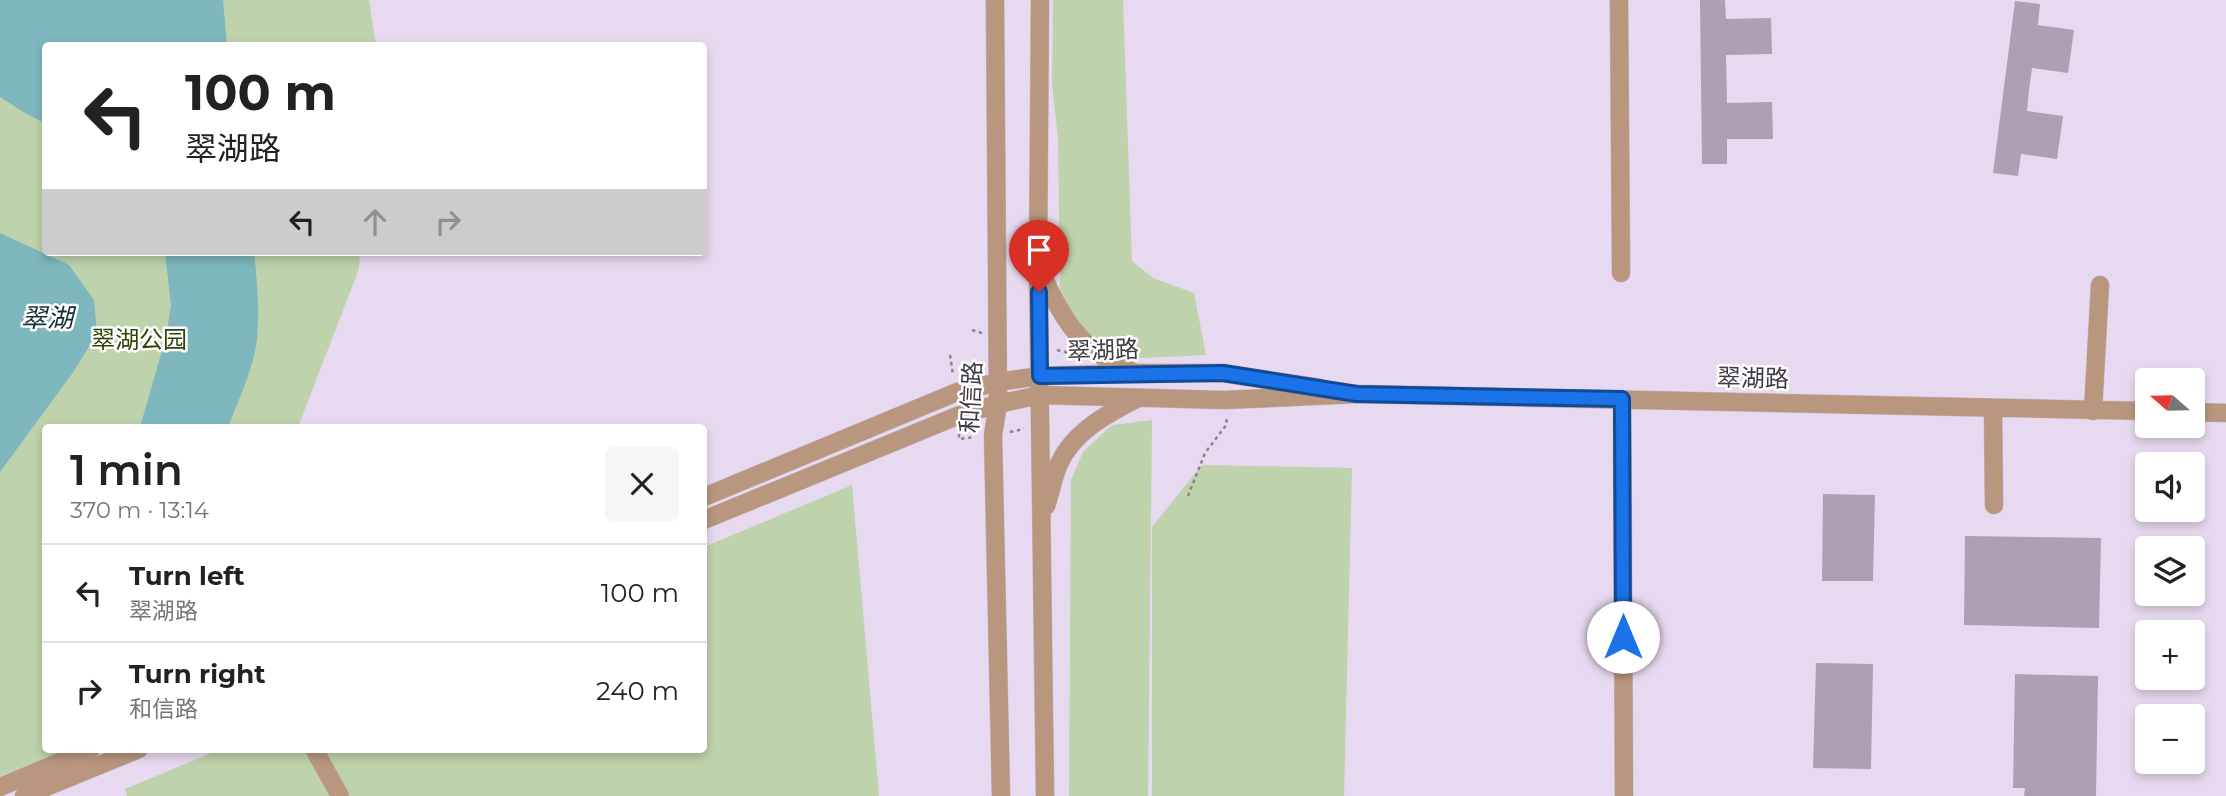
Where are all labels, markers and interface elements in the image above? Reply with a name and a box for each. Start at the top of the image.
text: 100 m [185,63,336,122]
icon: left [70,70,161,161]
text: 翠湖路 [185,129,281,168]
icon: left [283,203,321,241]
icon: ahead [356,203,394,241]
icon: right [429,203,467,241]
pin [1009,220,1069,292]
icon: arrive [1020,231,1058,269]
water label: 翠湖 [21,302,77,334]
park label: 翠湖公园 [91,325,187,354]
street label: 翠湖路 [1067,334,1139,366]
street label: 和信路 [955,360,987,434]
street label: 翠湖路 [1717,363,1789,393]
north arrow [2135,368,2205,438]
map controls [2135,368,2205,774]
text: 1 min [70,444,183,496]
button: close [605,447,679,521]
button: sound [2135,452,2205,522]
text: 370 m · 13:14 [70,496,209,524]
button: layers [2135,536,2205,606]
text: Turn left [129,560,245,592]
icon: left [70,574,108,612]
text: 100 m [601,577,679,609]
text: 翠湖路 [129,597,198,625]
position arrow [1586,600,1660,674]
button: + [2135,620,2205,690]
text: Turn right [129,658,265,690]
icon: right [70,672,108,710]
text: 240 m [596,675,679,707]
text: 和信路 [129,695,198,723]
button: − [2135,704,2205,774]

